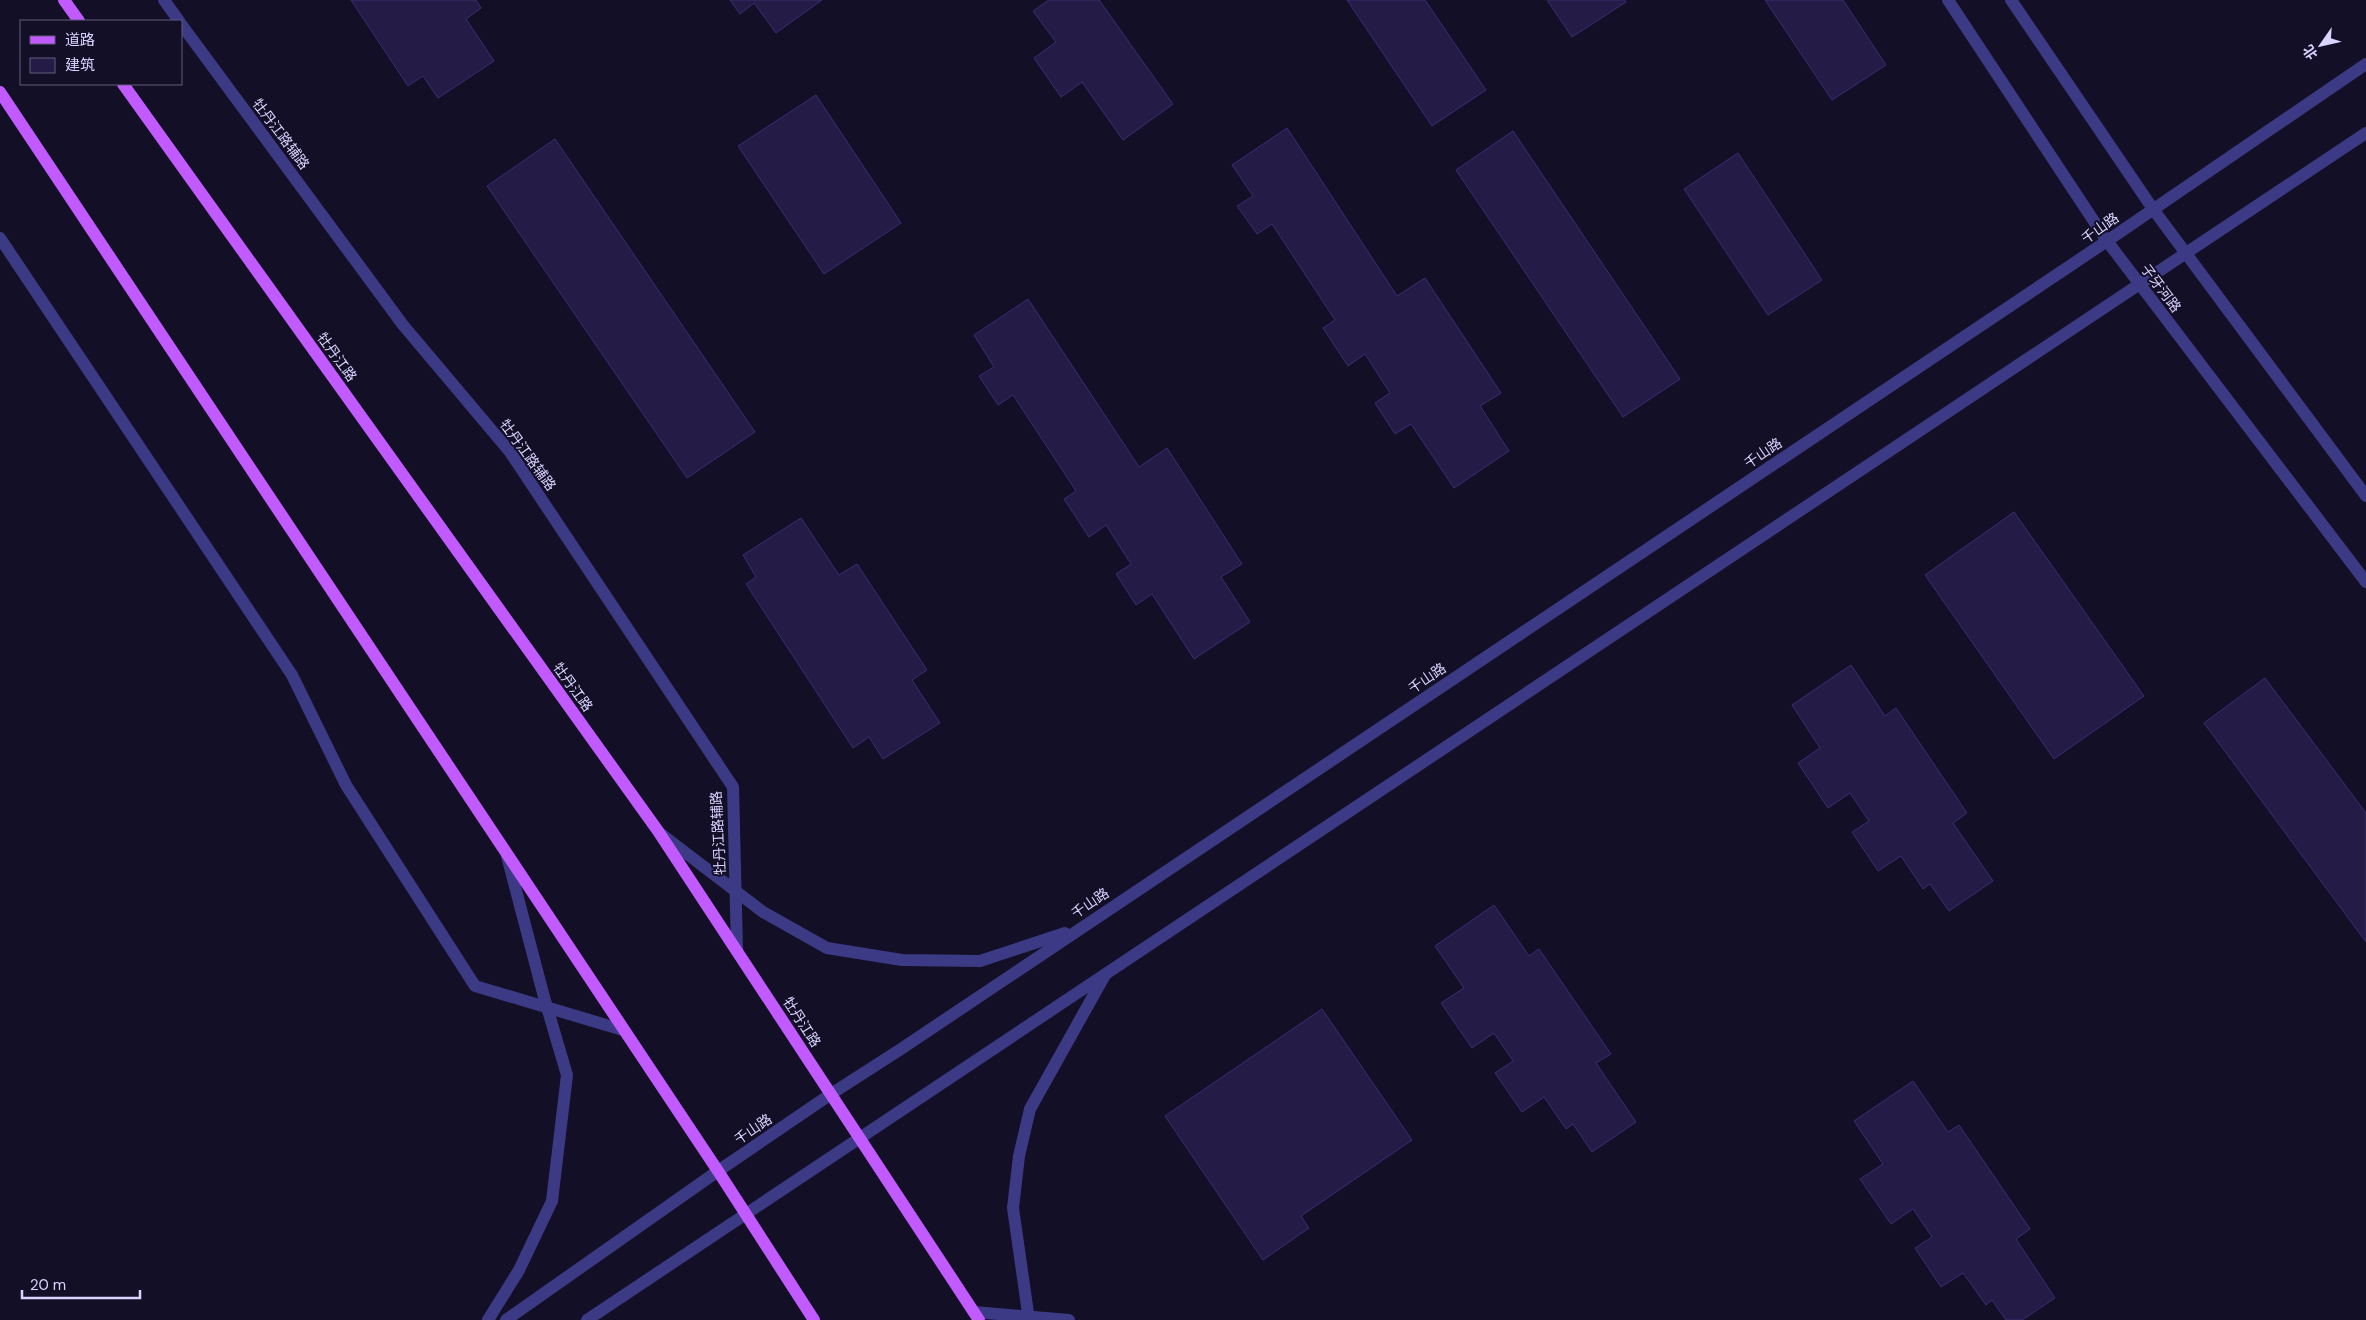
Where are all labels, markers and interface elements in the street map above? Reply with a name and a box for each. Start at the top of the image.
legend [20,20,182,85]
north arrow [2296,20,2346,70]
text: 道路 [65,30,95,50]
text: 北 [2299,41,2322,63]
text: 建筑 [65,55,95,75]
street label: 牡丹江路辅路 [249,95,313,173]
street label: 千山路 [2078,209,2122,247]
street label: 子牙河路 [2137,260,2185,316]
street label: 牡丹江路 [313,329,361,385]
street label: 牡丹江路辅路 [496,416,560,494]
street label: 千山路 [1741,434,1785,472]
street label: 牡丹江路 [549,659,597,715]
street label: 千山路 [1405,659,1449,697]
street label: 牡丹江路辅路 [707,791,729,875]
street label: 千山路 [1068,884,1112,922]
street label: 牡丹江路 [779,994,825,1050]
street label: 千山路 [731,1110,775,1148]
scale bar [22,1268,140,1300]
text: 20 m [30,1275,66,1295]

